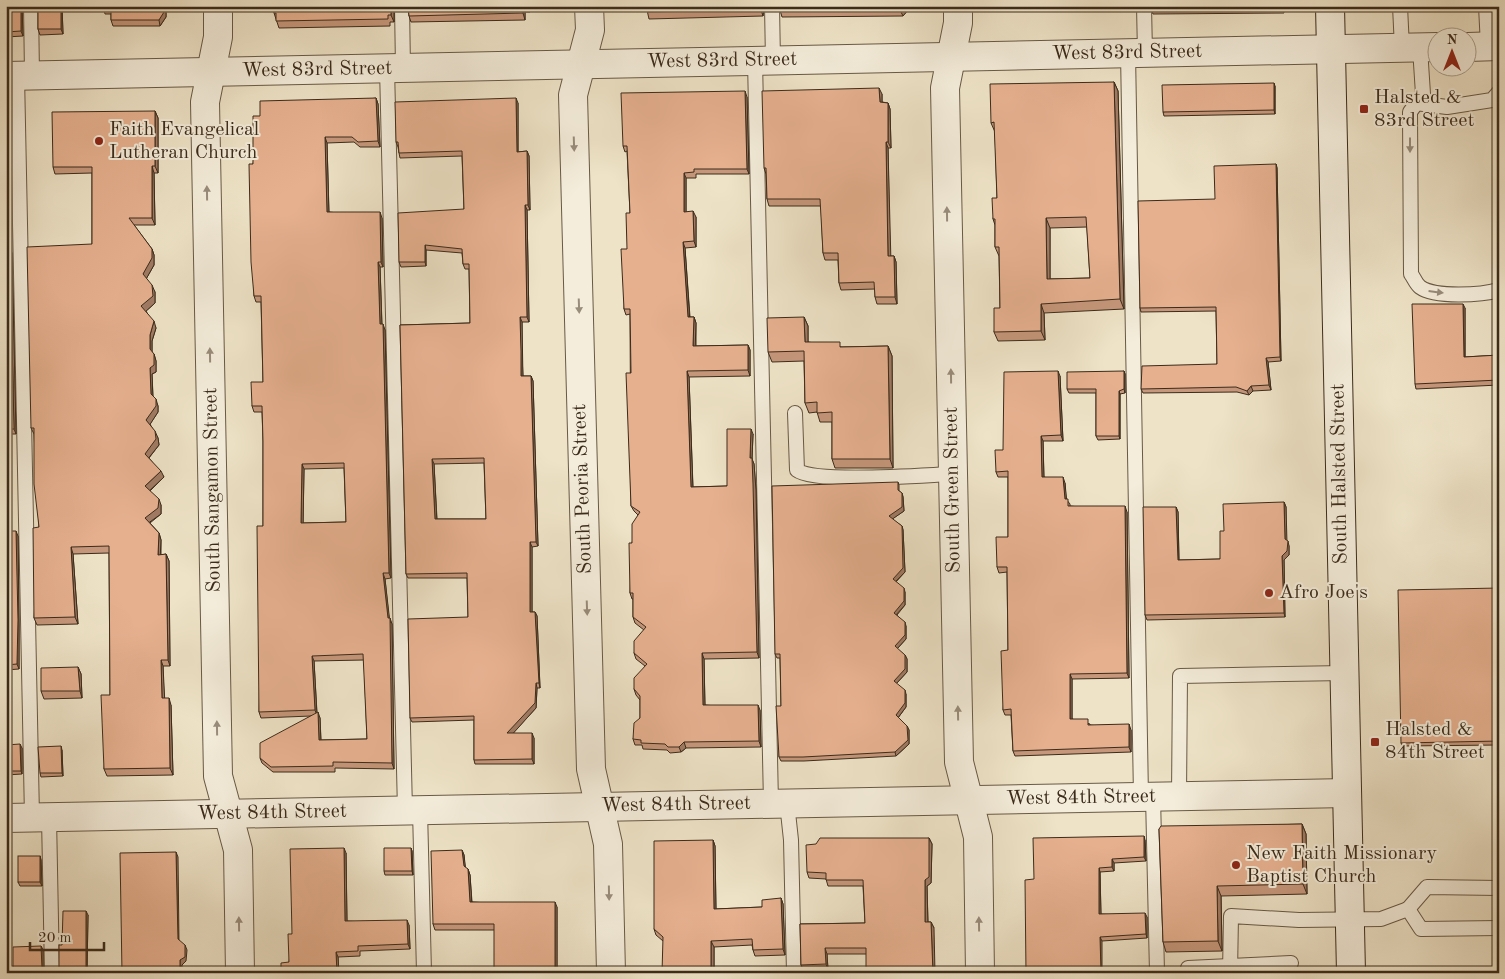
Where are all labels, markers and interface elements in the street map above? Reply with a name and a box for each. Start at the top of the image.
north arrow [1428,28,1478,78]
text: N [1447,33,1458,47]
street label: West 83rd Street [1052,42,1202,64]
street label: West 83rd Street [647,50,797,72]
street label: West 83rd Street [242,59,392,81]
place label: Halsted & 83rd Street [1374,88,1474,131]
marker: Halsted & 83rd Street [1358,103,1370,115]
place label: Faith Evangelical Lutheran Church [109,120,259,163]
marker: Faith Evangelical Lutheran Church [93,135,105,147]
one-way arrow [571,136,579,152]
one-way arrow [1406,137,1414,153]
one-way arrow [203,185,211,201]
one-way arrow [943,205,951,221]
one-way arrow [1428,288,1444,296]
one-way arrow [575,298,583,314]
one-way arrow [206,347,214,363]
one-way arrow [947,368,955,384]
street label: South Halsted Street [1328,383,1352,565]
street label: South Sangamon Street [201,387,225,593]
street label: South Peoria Street [570,404,596,574]
street label: South Green Street [942,406,964,574]
place label: Afro Joe's [1279,583,1368,603]
marker: Afro Joe's [1263,587,1275,599]
one-way arrow [583,601,591,617]
one-way arrow [954,705,962,721]
one-way arrow [213,719,221,735]
place label: Halsted & 84th Street [1385,720,1485,763]
marker: Halsted & 84th Street [1369,736,1381,748]
street label: West 84th Street [1006,787,1156,809]
street label: West 84th Street [601,794,751,816]
street label: West 84th Street [197,802,347,824]
place label: New Faith Missionary Baptist Church [1246,844,1437,887]
marker: New Faith Missionary Baptist Church [1230,859,1242,871]
one-way arrow [605,885,613,901]
one-way arrow [235,916,243,932]
one-way arrow [975,916,983,932]
scale bar [30,919,104,951]
text: 20 m [38,931,72,946]

